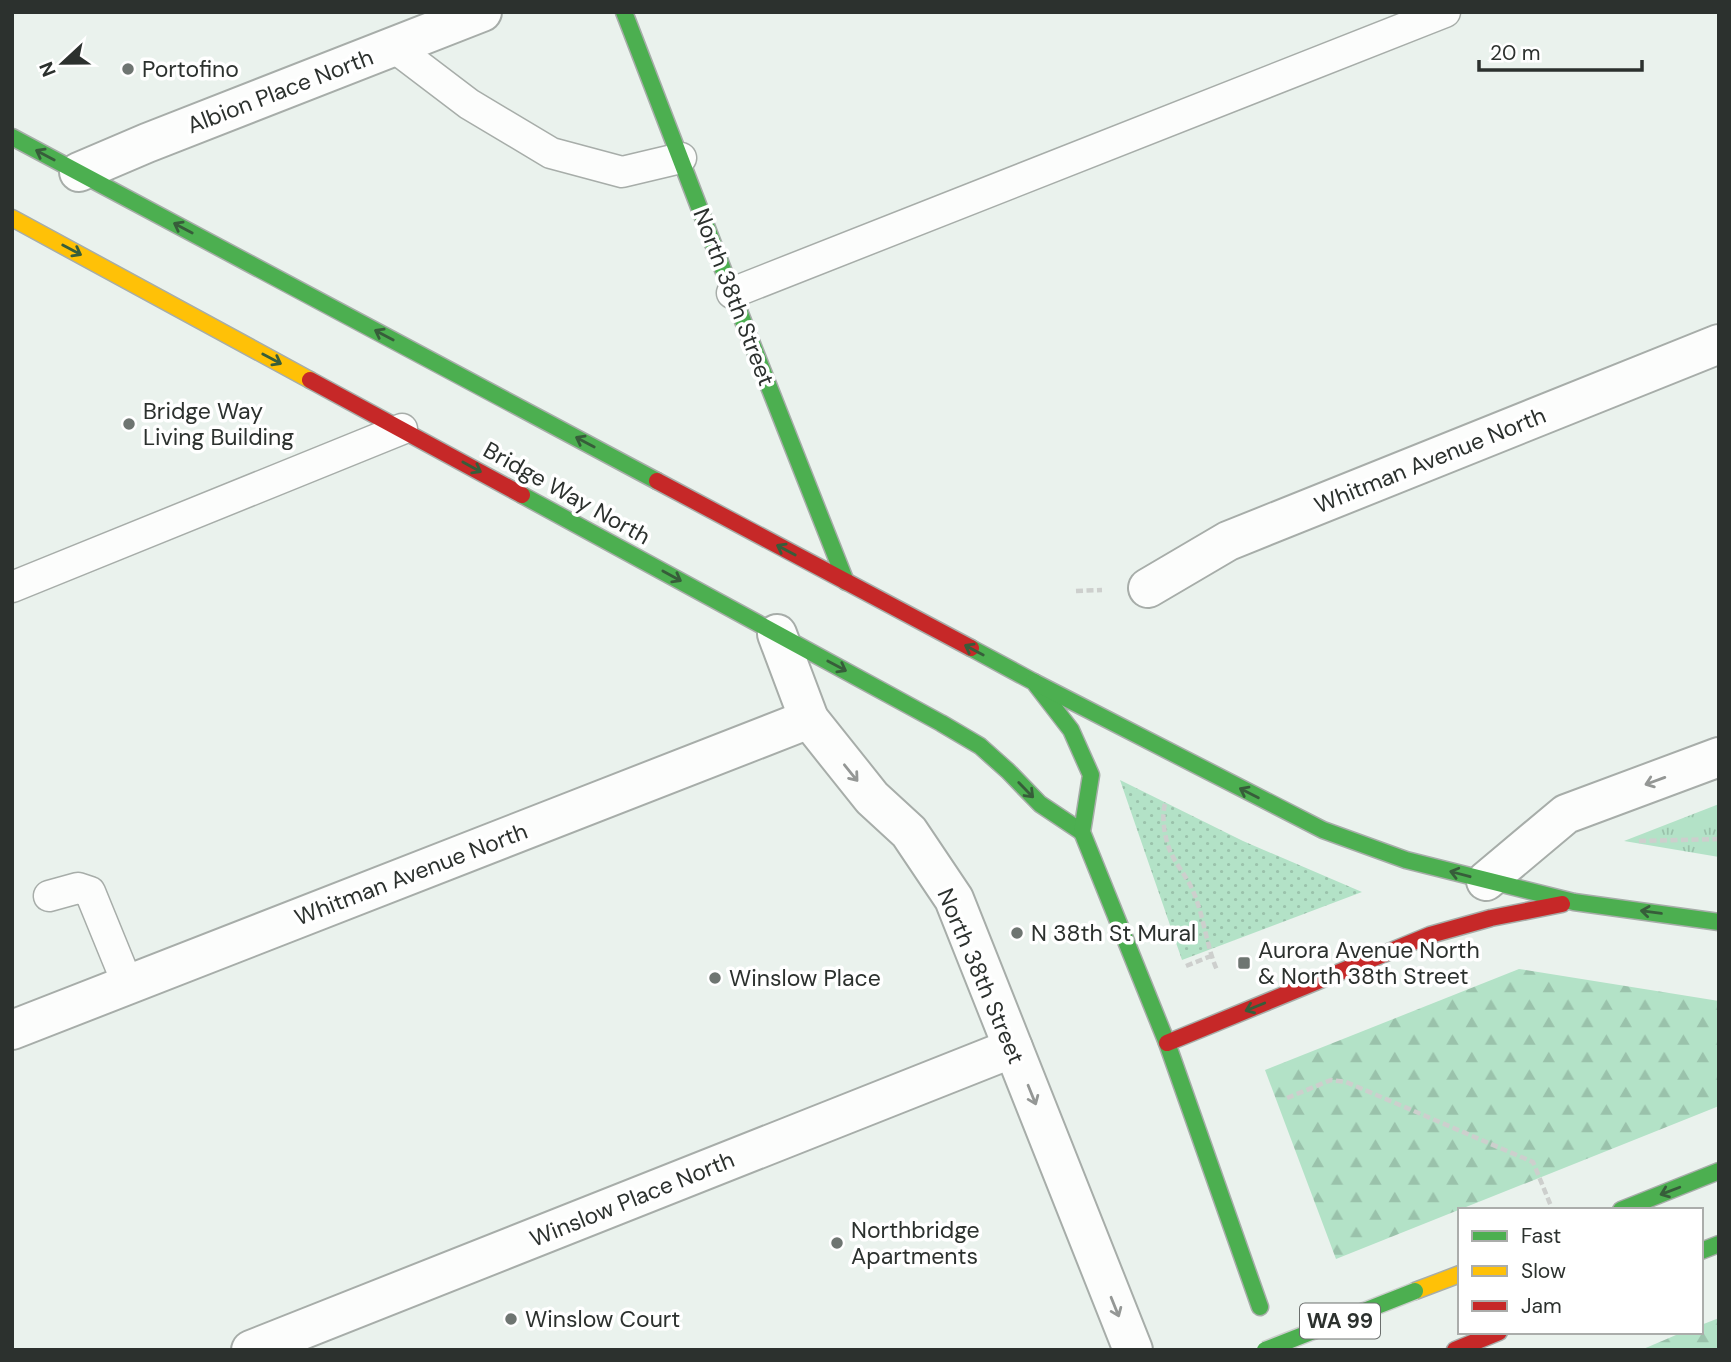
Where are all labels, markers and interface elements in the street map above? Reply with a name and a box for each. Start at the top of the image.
north arrow [28,28,98,98]
scale bar [1479,28,1642,72]
text: 20 m [1490,39,1541,67]
street label: Albion Place North [183,42,377,140]
place label: Portofino [142,54,239,84]
text: N [34,58,62,80]
marker: Portofino [120,61,136,77]
one-way arrow [36,147,56,161]
street label: North 38th Street [686,204,782,390]
one-way arrow [174,221,194,235]
one-way arrow [61,244,82,257]
one-way arrow [374,328,395,342]
one-way arrow [261,353,282,366]
place label: Bridge Way Living Building [143,396,294,452]
street label: Whitman Avenue North [1310,400,1550,520]
marker: Bridge Way Living Building [121,416,137,432]
street label: Bridge Way North [478,435,656,551]
one-way arrow [575,435,596,449]
one-way arrow [461,461,482,474]
one-way arrow [776,542,797,556]
one-way arrow [661,570,682,583]
one-way arrow [964,642,984,656]
one-way arrow [827,659,847,673]
one-way arrow [844,763,859,781]
one-way arrow [1644,775,1666,788]
one-way arrow [1018,781,1035,798]
one-way arrow [1239,785,1260,799]
street label: Whitman Avenue North [290,816,532,932]
one-way arrow [1450,867,1472,880]
street label: North 38th Street [931,884,1031,1068]
one-way arrow [1640,906,1663,919]
place label: N 38th St Mural [1031,918,1196,948]
marker: N 38th St Mural [1009,925,1025,941]
place label: Aurora Avenue North & North 38th Street [1258,935,1480,991]
marker: Aurora Avenue North & North 38th Street [1236,955,1252,971]
place label: Winslow Place [729,963,881,993]
marker: Winslow Place [707,970,723,986]
one-way arrow [1244,1001,1266,1014]
one-way arrow [1026,1084,1039,1106]
street label: Winslow Place North [525,1144,739,1254]
one-way arrow [1660,1185,1681,1198]
legend [1458,1208,1703,1334]
place label: Northbridge Apartments [851,1215,980,1271]
text: Fast [1521,1222,1561,1250]
marker: Northbridge Apartments [829,1235,845,1251]
text: Slow [1521,1257,1566,1285]
text: Jam [1521,1292,1562,1320]
one-way arrow [1110,1295,1123,1317]
place label: Winslow Court [525,1304,680,1334]
road number: WA 99 [1300,1304,1380,1338]
marker: Winslow Court [503,1311,519,1327]

